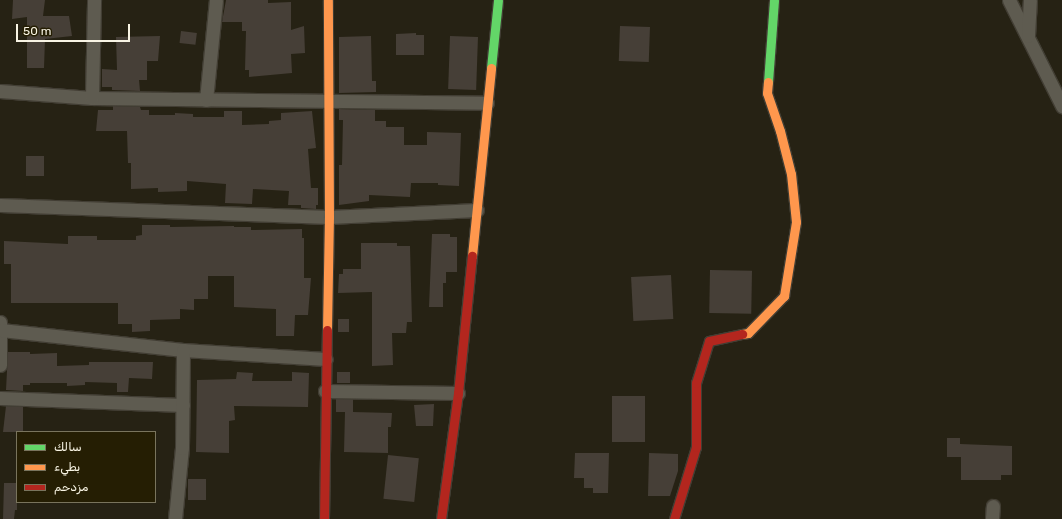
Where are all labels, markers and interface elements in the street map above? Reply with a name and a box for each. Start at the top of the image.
scale bar [18,16,132,42]
text: 50 m [23,24,51,38]
legend [16,431,156,503]
text: سالك [54,440,82,454]
text: بطيء [54,460,80,474]
text: مزدحم [54,480,88,494]

